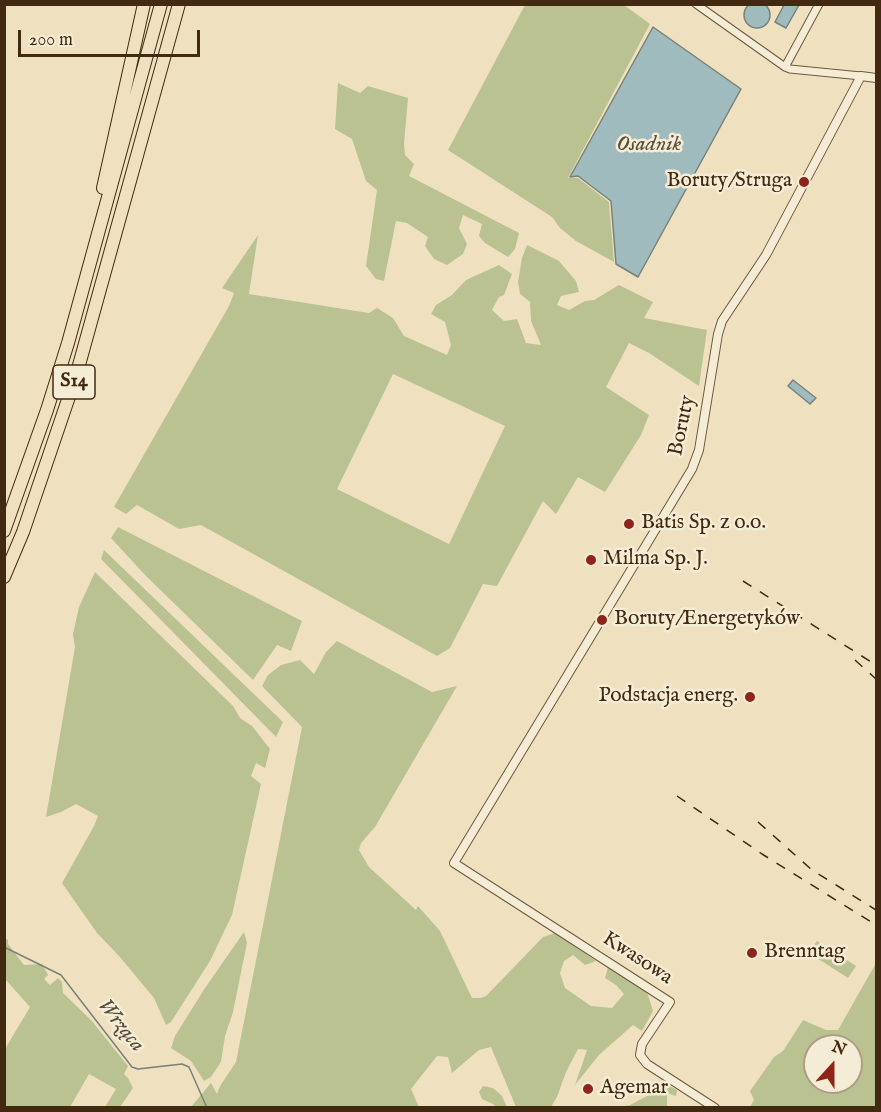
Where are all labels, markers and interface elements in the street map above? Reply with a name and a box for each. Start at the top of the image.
scale bar [21,18,202,56]
text: 200 m [29,29,73,52]
water label: Osadnik [617,132,681,158]
place label: Boruty/Struga [667,169,792,195]
marker: Boruty/Struga [797,175,811,189]
road number: S14 [53,365,95,399]
street label: Boruty [664,393,702,459]
place label: Batis Sp. z o.o. [641,511,766,537]
marker: Batis Sp. z o.o. [622,517,636,531]
place label: Milma Sp. J. [603,547,708,573]
marker: Milma Sp. J. [584,553,598,567]
place label: Boruty/Energetyków [614,607,800,633]
marker: Boruty/Energetyków [595,613,609,627]
place label: Podstacja energ. [599,684,738,710]
marker: Podstacja energ. [743,690,757,704]
street label: Kwasowa [597,927,677,991]
place label: Brenntag [764,940,845,966]
marker: Brenntag [745,946,759,960]
water label: Wrząca [91,994,149,1058]
north arrow [803,1034,863,1094]
text: N [829,1037,849,1061]
place label: Agemar [600,1076,668,1102]
marker: Agemar [581,1082,595,1096]

